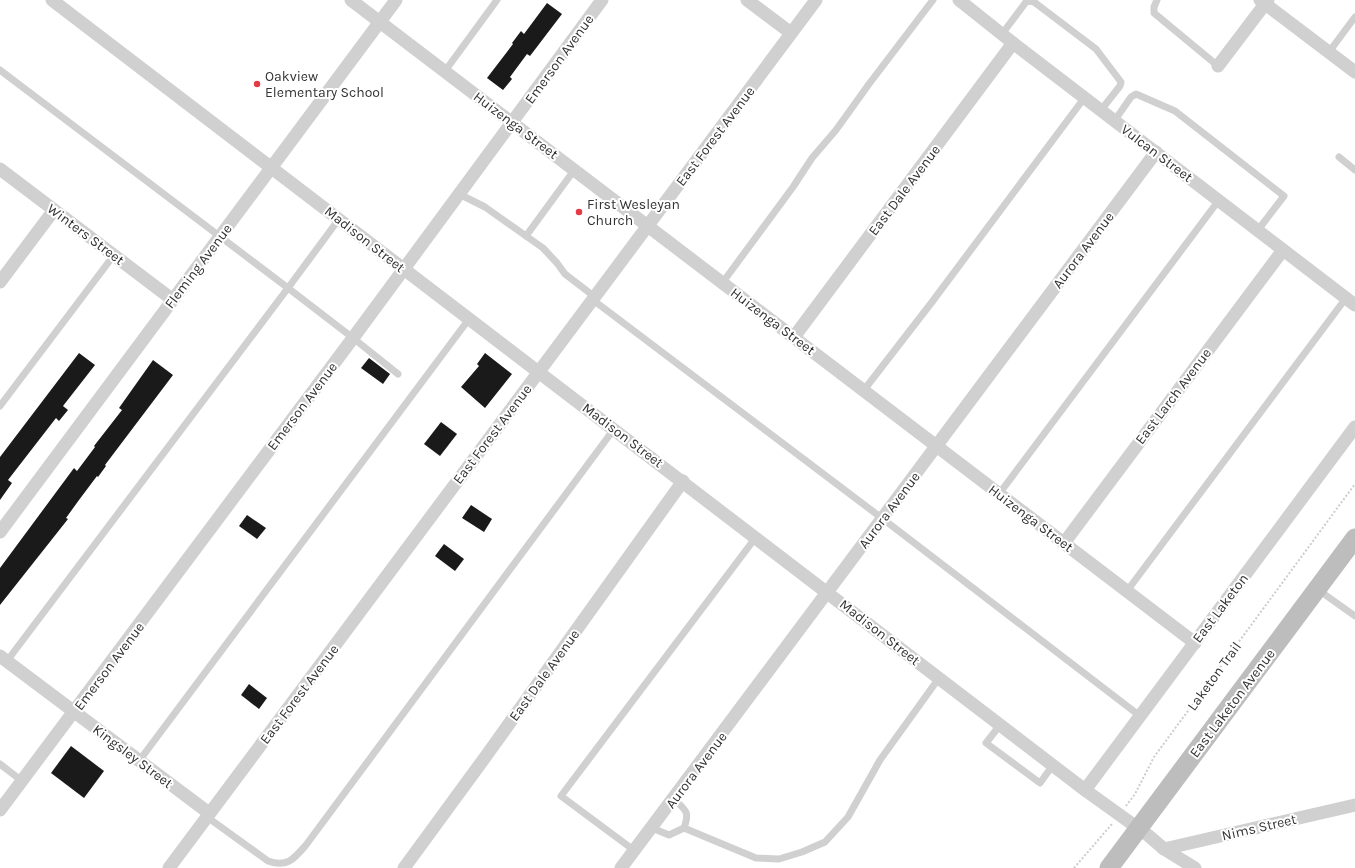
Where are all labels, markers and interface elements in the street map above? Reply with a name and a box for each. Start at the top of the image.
street label: Emerson Avenue [521,11,597,107]
place label: Oakview Elementary School [265,68,384,101]
marker: Oakview Elementary School [252,79,262,89]
street label: East Forest Avenue [672,83,758,189]
street label: Huizenga Street [470,88,561,163]
street label: Vulcan Street [1117,121,1196,186]
street label: East Dale Avenue [865,142,944,239]
place label: First Wesleyan Church [587,196,680,229]
street label: Winters Street [44,200,127,269]
street label: Madison Street [321,203,408,276]
marker: First Wesleyan Church [574,207,584,217]
street label: Aurora Avenue [1049,209,1118,292]
street label: Fleming Avenue [161,221,236,312]
street label: Huizenga Street [727,284,818,359]
street label: East Larch Avenue [1132,345,1215,448]
street label: Emerson Avenue [264,359,341,454]
street label: East Forest Avenue [449,381,535,487]
street label: Madison Street [579,399,667,471]
street label: Aurora Avenue [855,469,924,552]
street label: Huizenga Street [985,481,1076,556]
street label: East Laketon [1189,570,1252,646]
street label: Madison Street [836,596,923,669]
street label: Emerson Avenue [71,619,148,714]
street label: East Dale Avenue [505,626,583,724]
street label: Laketon Trail [1184,639,1245,714]
street label: East Forest Avenue [256,641,342,747]
street label: East Laketon Avenue [1186,646,1279,761]
street label: Kingsley Street [89,721,176,792]
street label: Aurora Avenue [662,729,731,812]
street label: Nims Street [1220,811,1298,844]

